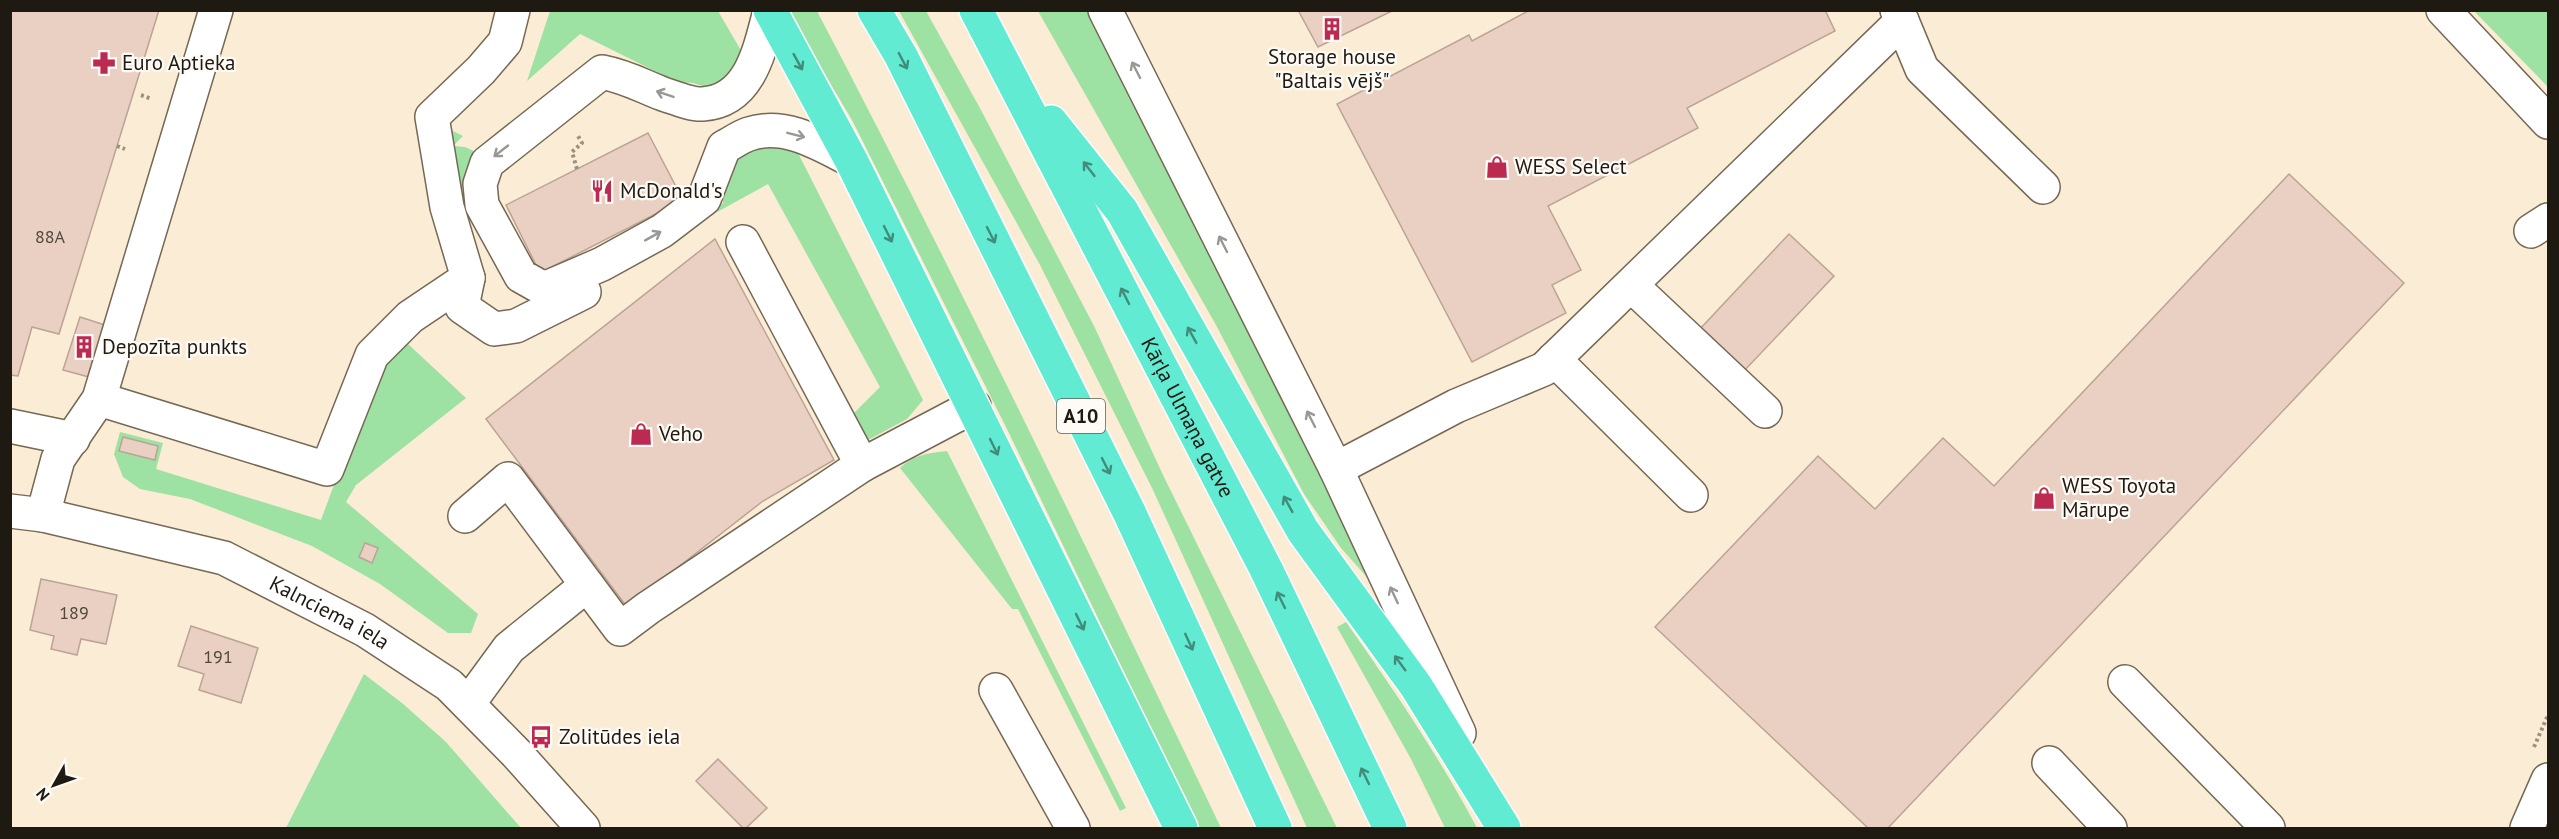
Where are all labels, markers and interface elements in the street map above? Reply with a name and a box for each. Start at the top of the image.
building icon: Storage house "Baltais vējš" [1319,16,1345,42]
place label: Storage house "Baltais vējš" [1268,43,1396,94]
place label: Euro Aptieka [122,49,235,76]
pharmacy icon: Euro Aptieka [91,50,117,76]
one-way arrow [897,52,909,69]
one-way arrow [792,53,804,70]
one-way arrow [1129,62,1141,80]
one-way arrow [656,87,675,98]
one-way arrow [786,130,805,142]
one-way arrow [494,145,510,158]
place label: WESS Select [1515,153,1627,180]
shop icon: WESS Select [1484,154,1510,180]
one-way arrow [1083,162,1096,178]
place label: McDonald's [620,177,723,204]
restaurant icon: McDonald's [589,178,615,204]
house number: 88A [35,225,66,248]
one-way arrow [883,225,895,243]
one-way arrow [985,226,997,244]
one-way arrow [644,230,661,242]
one-way arrow [1217,236,1228,254]
one-way arrow [1119,287,1130,305]
one-way arrow [1186,326,1197,344]
place label: Depozīta punkts [102,333,247,360]
street label: Kārļa Ulmaņa gatve [1135,333,1241,502]
building icon: Depozīta punkts [71,334,97,360]
road number: A10 [1057,399,1105,433]
one-way arrow [1304,410,1316,428]
place label: Veho [658,420,703,447]
shop icon: Veho [628,421,654,447]
one-way arrow [989,437,1000,455]
one-way arrow [1100,457,1112,474]
place label: WESS Toyota Mārupe [2062,472,2176,523]
shop icon: WESS Toyota Mārupe [2031,485,2057,511]
one-way arrow [1281,496,1293,513]
street label: Kalnciema iela [265,569,395,655]
one-way arrow [1388,586,1400,604]
one-way arrow [1274,591,1286,609]
house number: 189 [59,601,89,624]
one-way arrow [1074,612,1086,630]
one-way arrow [1184,633,1196,651]
house number: 191 [203,645,233,668]
one-way arrow [1394,656,1406,672]
place label: Zolitūdes iela [559,723,680,750]
bus stop icon: Zolitūdes iela [528,724,554,750]
north arrow [24,755,84,815]
one-way arrow [1359,767,1371,785]
text: N [31,784,54,805]

